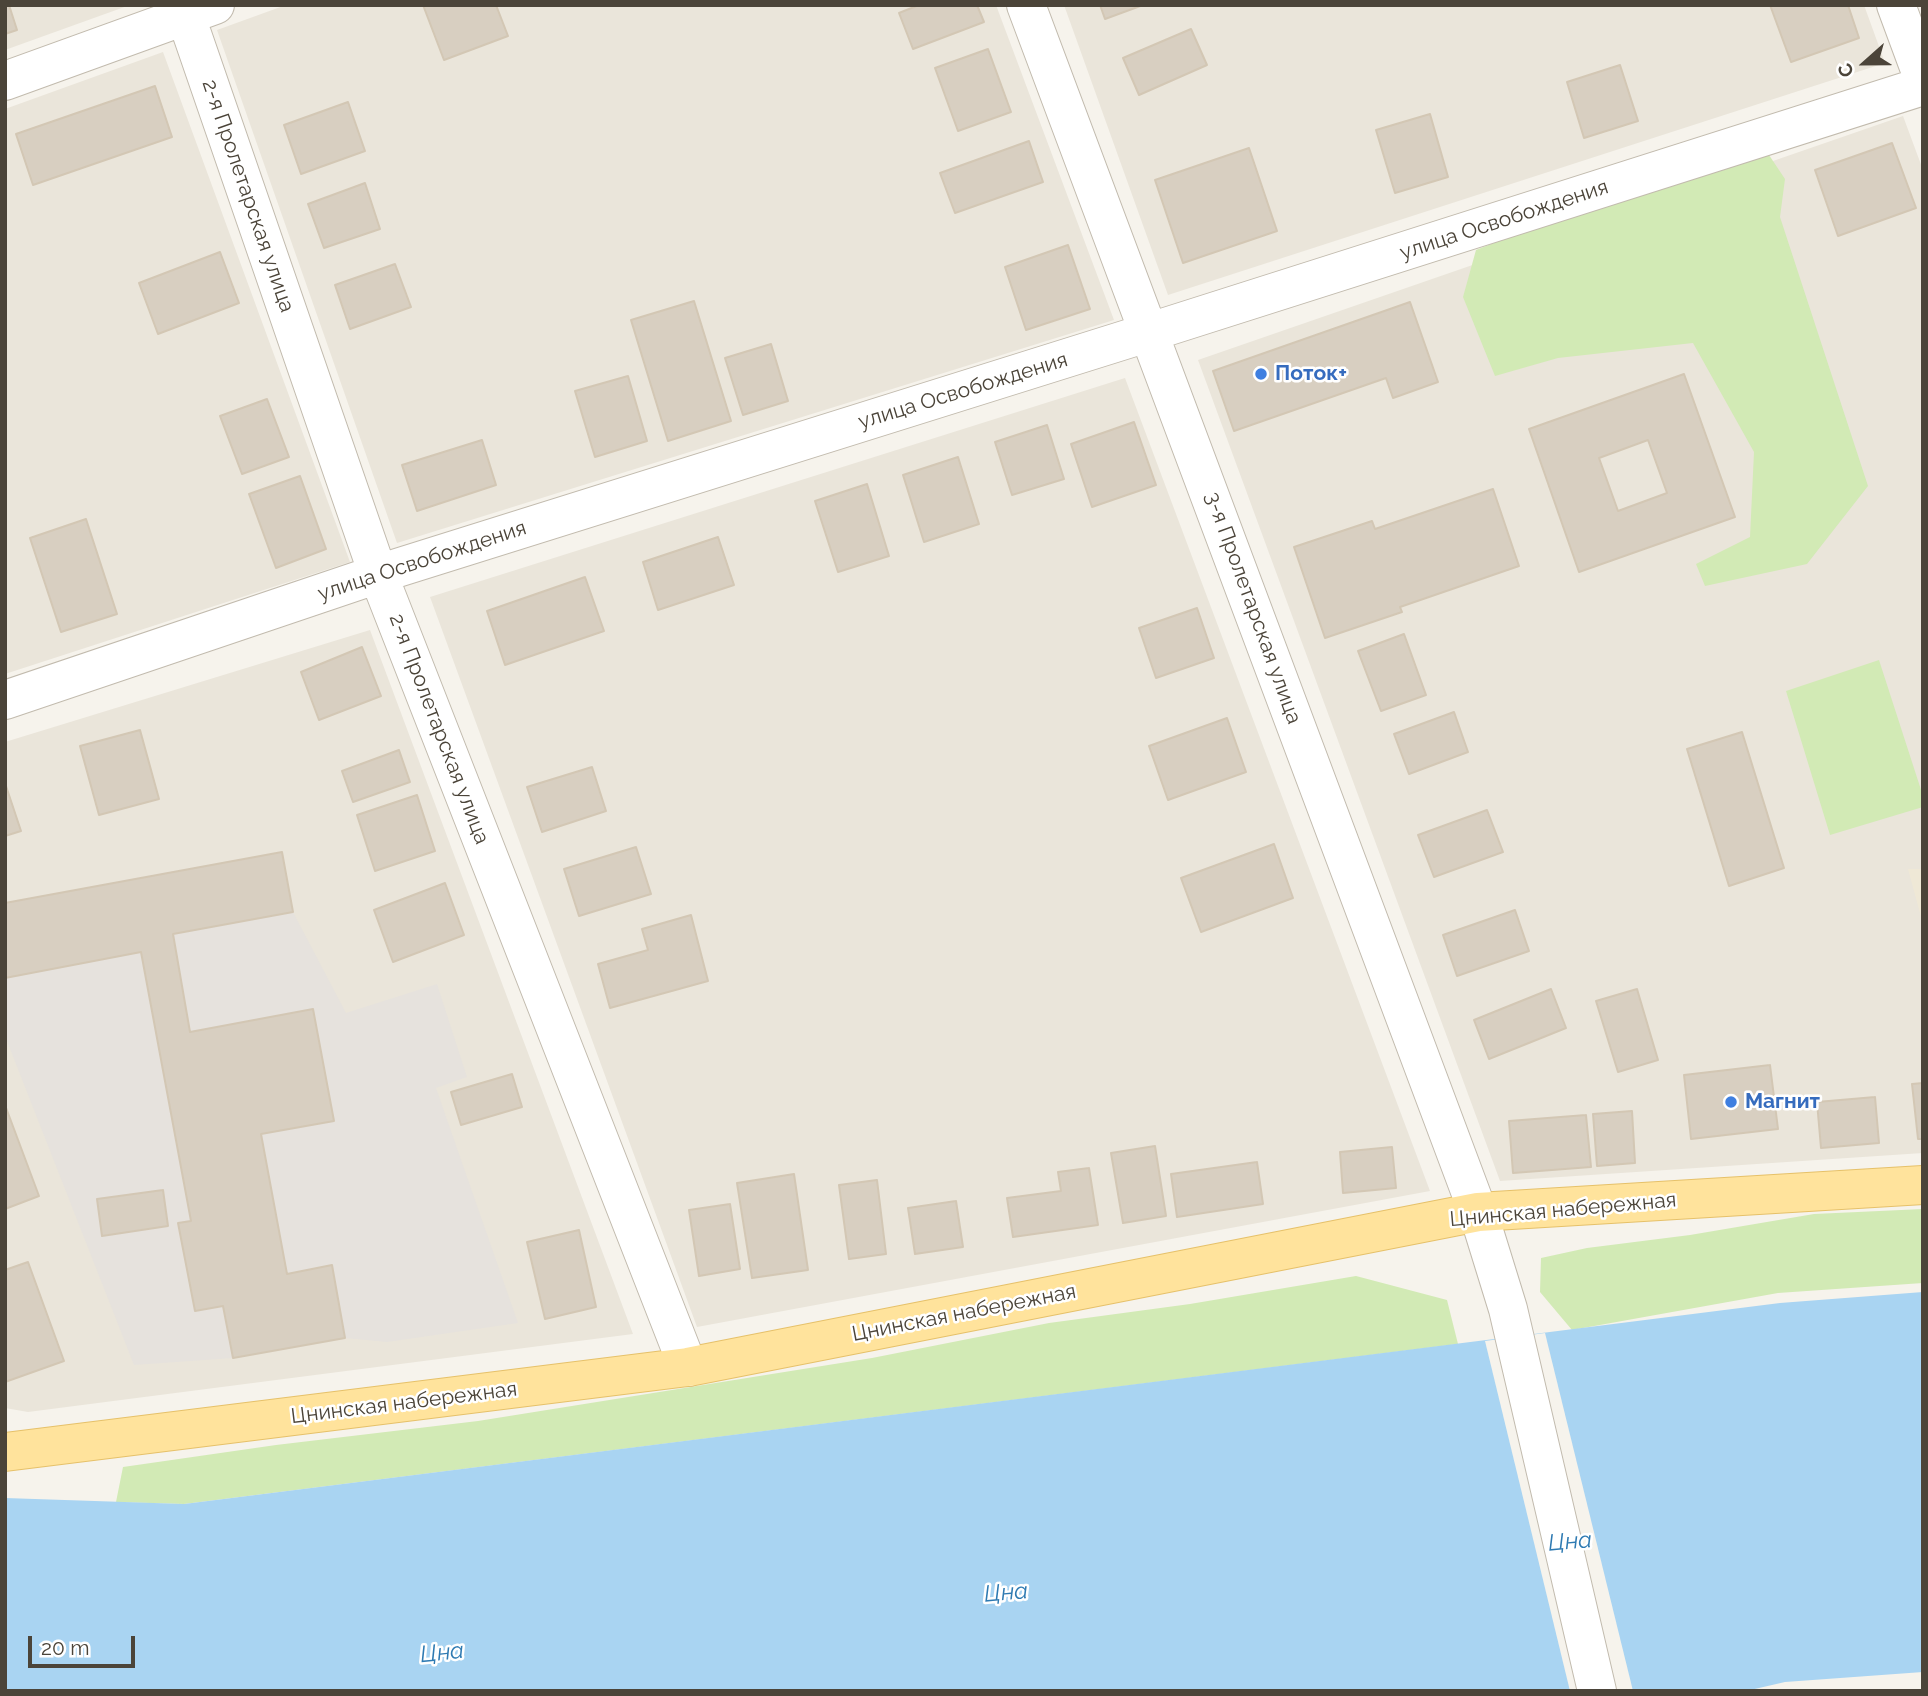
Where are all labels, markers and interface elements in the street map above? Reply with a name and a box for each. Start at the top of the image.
north arrow [1830,28,1900,98]
text: С [1833,61,1858,81]
street label: 2-я Пролетарская улица [196,76,300,316]
street label: улица Освобождения [1397,174,1611,266]
street label: улица Освобождения [855,347,1071,435]
place label: Поток+ [1275,361,1347,387]
marker: Поток+ [1253,366,1269,382]
street label: 3-я Пролетарская улица [1199,489,1307,727]
street label: улица Освобождения [315,515,529,607]
street label: 2-я Пролетарская улица [383,610,495,848]
place label: Магнит [1745,1089,1820,1115]
marker: Магнит [1723,1094,1739,1110]
street label: Цнинская набережная [1449,1188,1677,1232]
street label: Цнинская набережная [850,1279,1078,1347]
street label: Цнинская набережная [289,1377,519,1429]
water label: Цна [1547,1526,1593,1558]
water label: Цна [983,1577,1029,1609]
scale bar [32,1622,138,1666]
text: 20 m [41,1635,89,1660]
water label: Цна [419,1637,465,1669]

